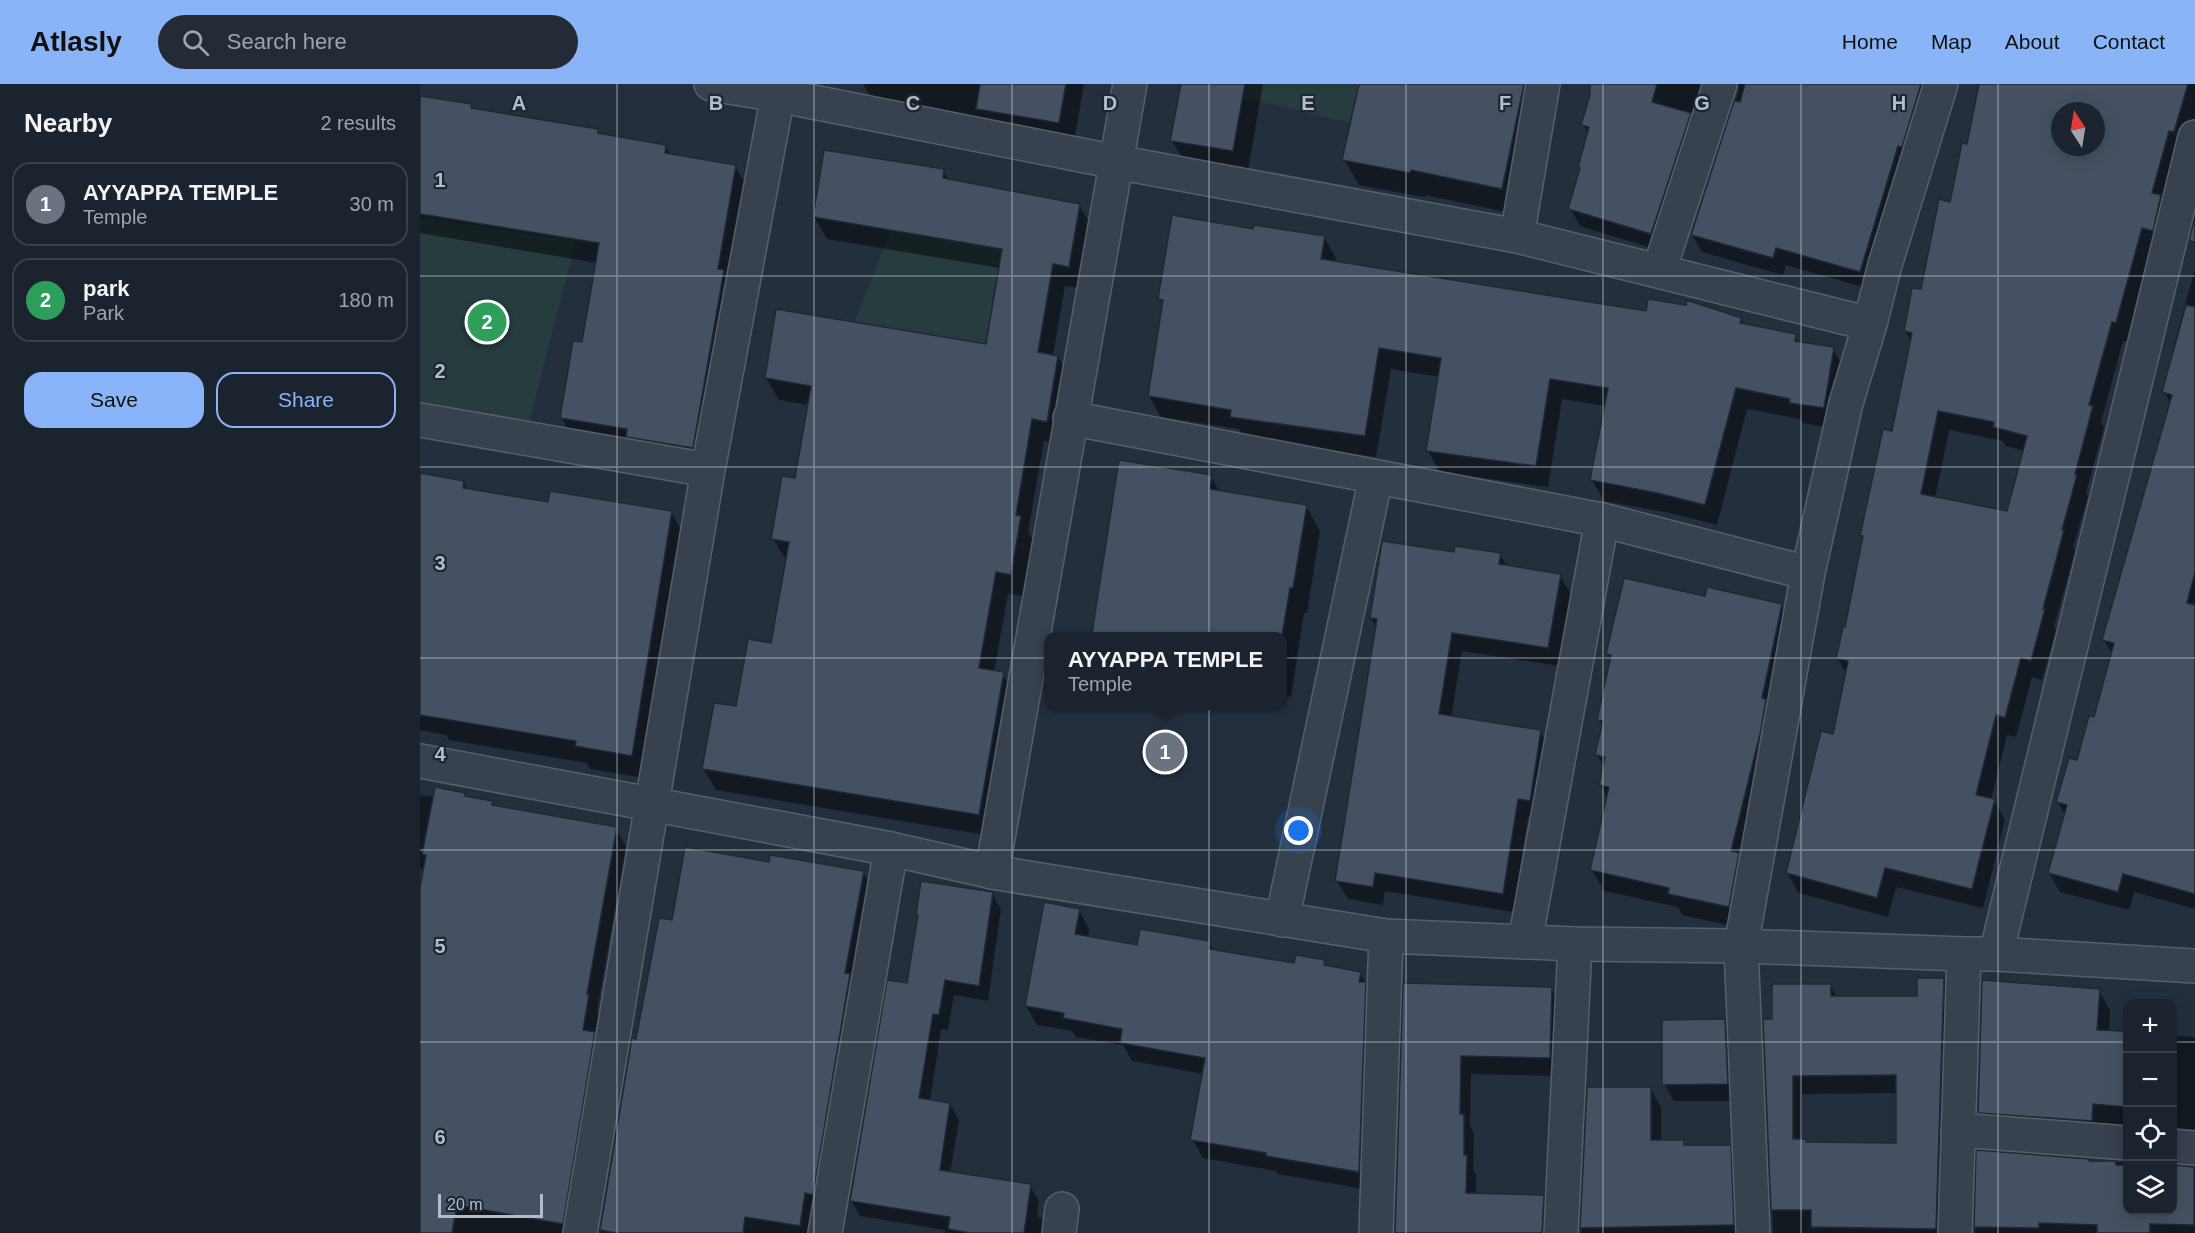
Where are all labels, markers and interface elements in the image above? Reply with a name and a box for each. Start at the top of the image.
search box [158,15,578,69]
text: Atlasly [30,26,122,57]
icon: search [179,26,212,59]
text: Search here [227,29,347,54]
text: Home [1842,30,1898,53]
text: Map [1931,30,1972,53]
text: About [2005,30,2060,53]
text: Contact [2093,30,2165,53]
text: A [512,92,526,114]
text: B [709,92,723,114]
text: C [906,92,920,114]
text: D [1103,92,1117,114]
text: E [1301,92,1315,114]
text: F [1499,92,1511,114]
text: G [1694,92,1710,114]
text: H [1892,92,1906,114]
north arrow [2051,102,2105,156]
text: Nearby [24,108,112,138]
text: 2 results [320,112,396,134]
text: 1 [434,169,446,191]
text: AYYAPPA TEMPLE [83,180,278,205]
text: 1 [40,193,51,215]
text: 30 m [350,193,394,215]
text: Temple [83,206,147,228]
text: park [83,276,129,301]
text: 2 [40,289,51,311]
text: 180 m [338,289,394,311]
pin: 2 [468,300,506,344]
text: Park [83,302,124,324]
text: 2 [434,360,446,382]
button: Save [24,372,204,428]
button: Share [216,372,396,428]
text: 3 [434,552,446,574]
popup [1044,632,1287,710]
text: AYYAPPA TEMPLE [1068,647,1263,672]
text: Temple [1068,673,1132,695]
pin: 1 [1146,730,1184,774]
text: 4 [434,743,446,765]
your location [1284,816,1313,845]
text: 5 [434,935,446,957]
map controls [2123,999,2177,1215]
button: + [2123,999,2177,1053]
button: − [2123,1053,2177,1107]
button: locate [2123,1107,2177,1161]
text: 6 [434,1126,446,1148]
button: layers [2123,1161,2177,1215]
scale bar [438,1191,543,1218]
text: 20 m [447,1196,483,1213]

